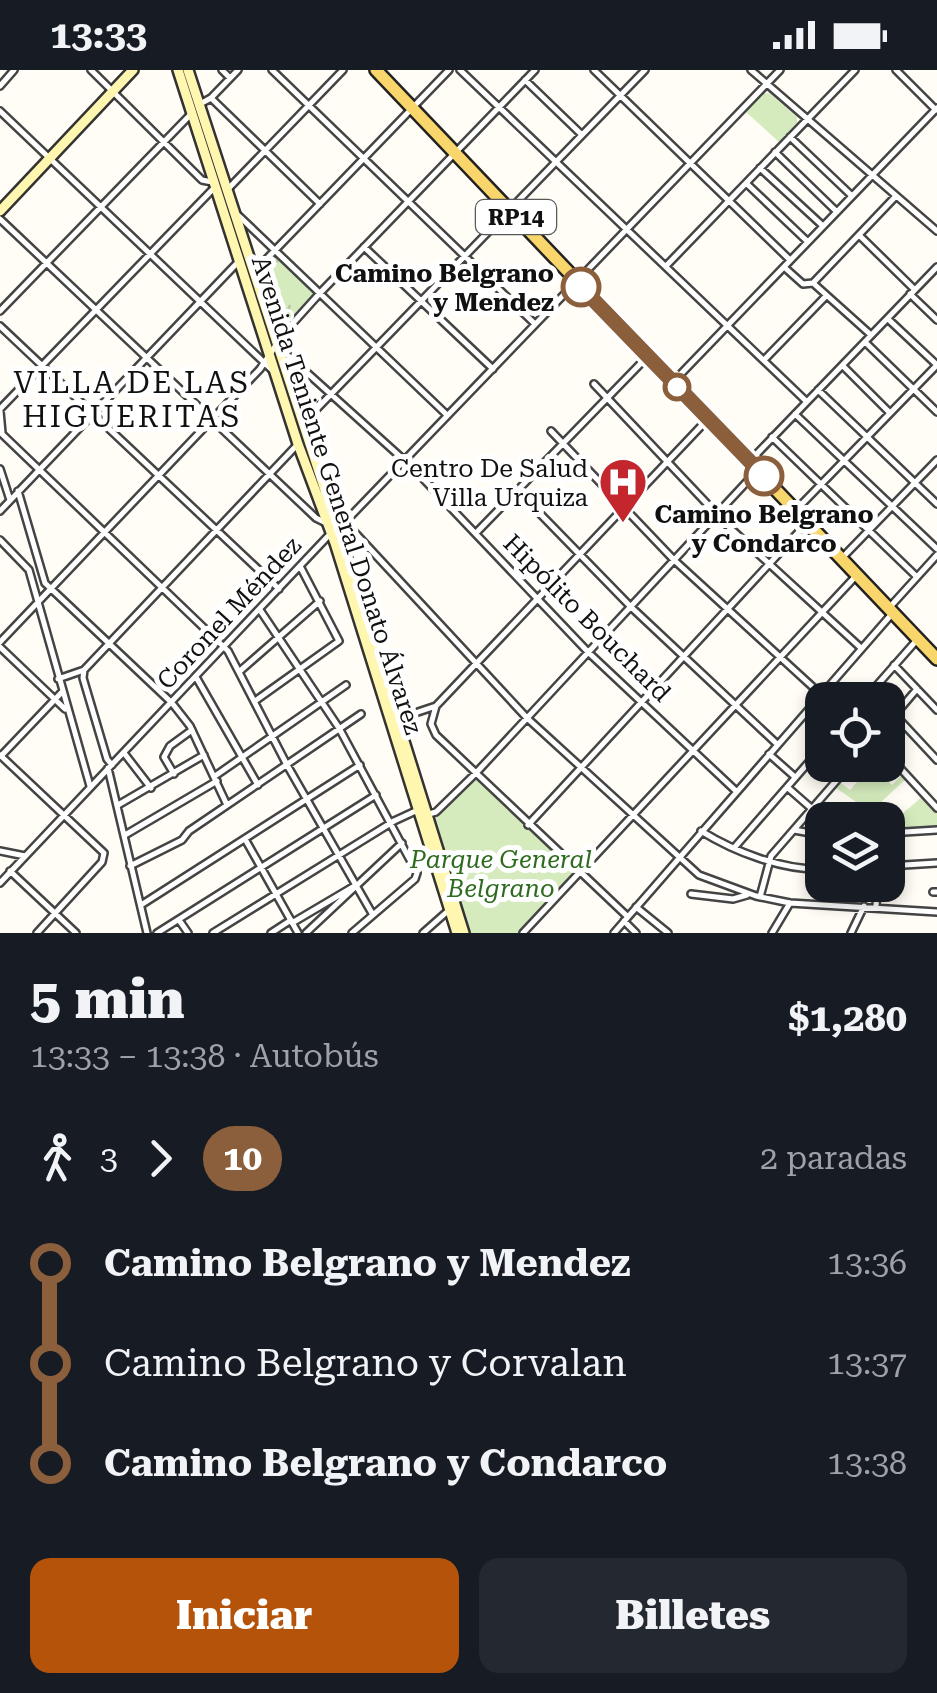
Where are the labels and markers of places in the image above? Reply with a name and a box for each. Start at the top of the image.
place label: Camino Belgrano y Mendez [335,259,554,317]
marker: Camino Belgrano y Mendez [562,268,600,306]
unlabelled marker [664,374,690,400]
place label: Centro De Salud Villa Urquiza [391,454,588,512]
hospital icon: Centro De Salud Villa Urquiza [597,456,649,524]
marker: Camino Belgrano y Condarco [745,457,783,495]
place label: Camino Belgrano y Condarco [654,500,874,558]

